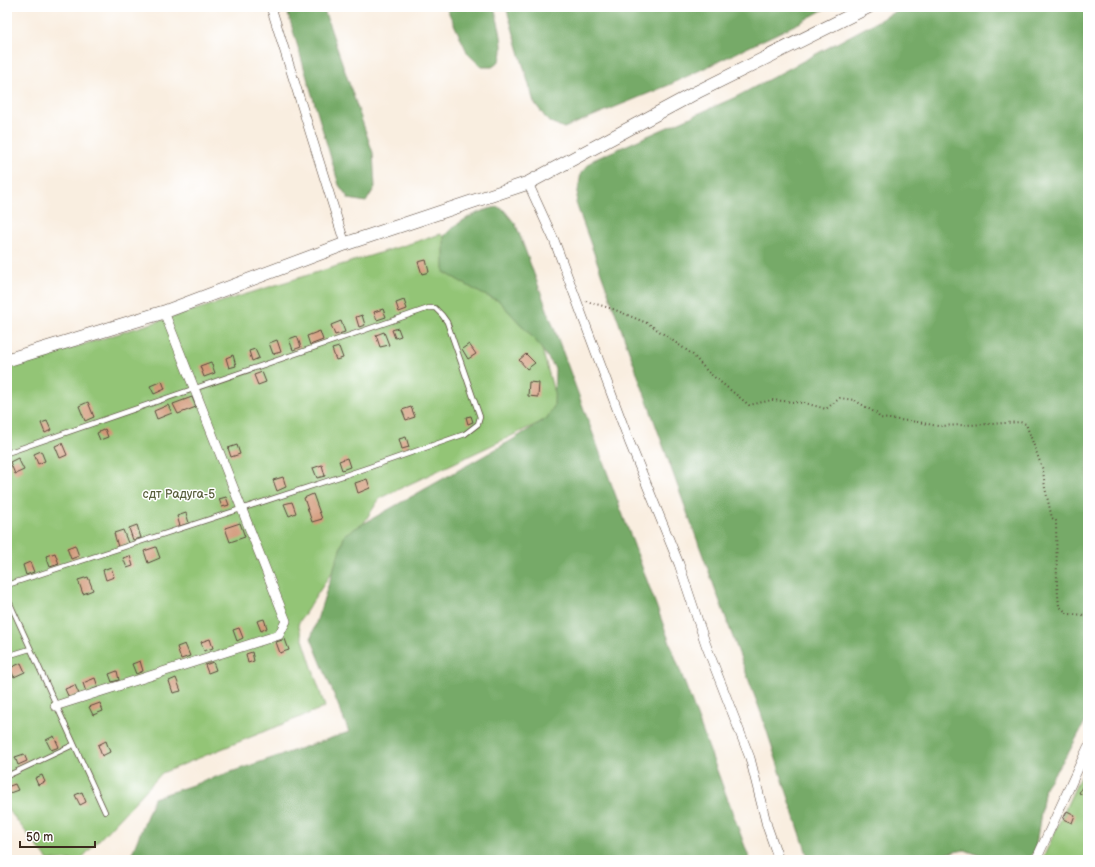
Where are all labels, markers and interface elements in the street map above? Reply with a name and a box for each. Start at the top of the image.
park label: сдт Радуга-5 [143,487,215,502]
scale bar [20,823,95,849]
text: 50 m [26,830,53,845]

